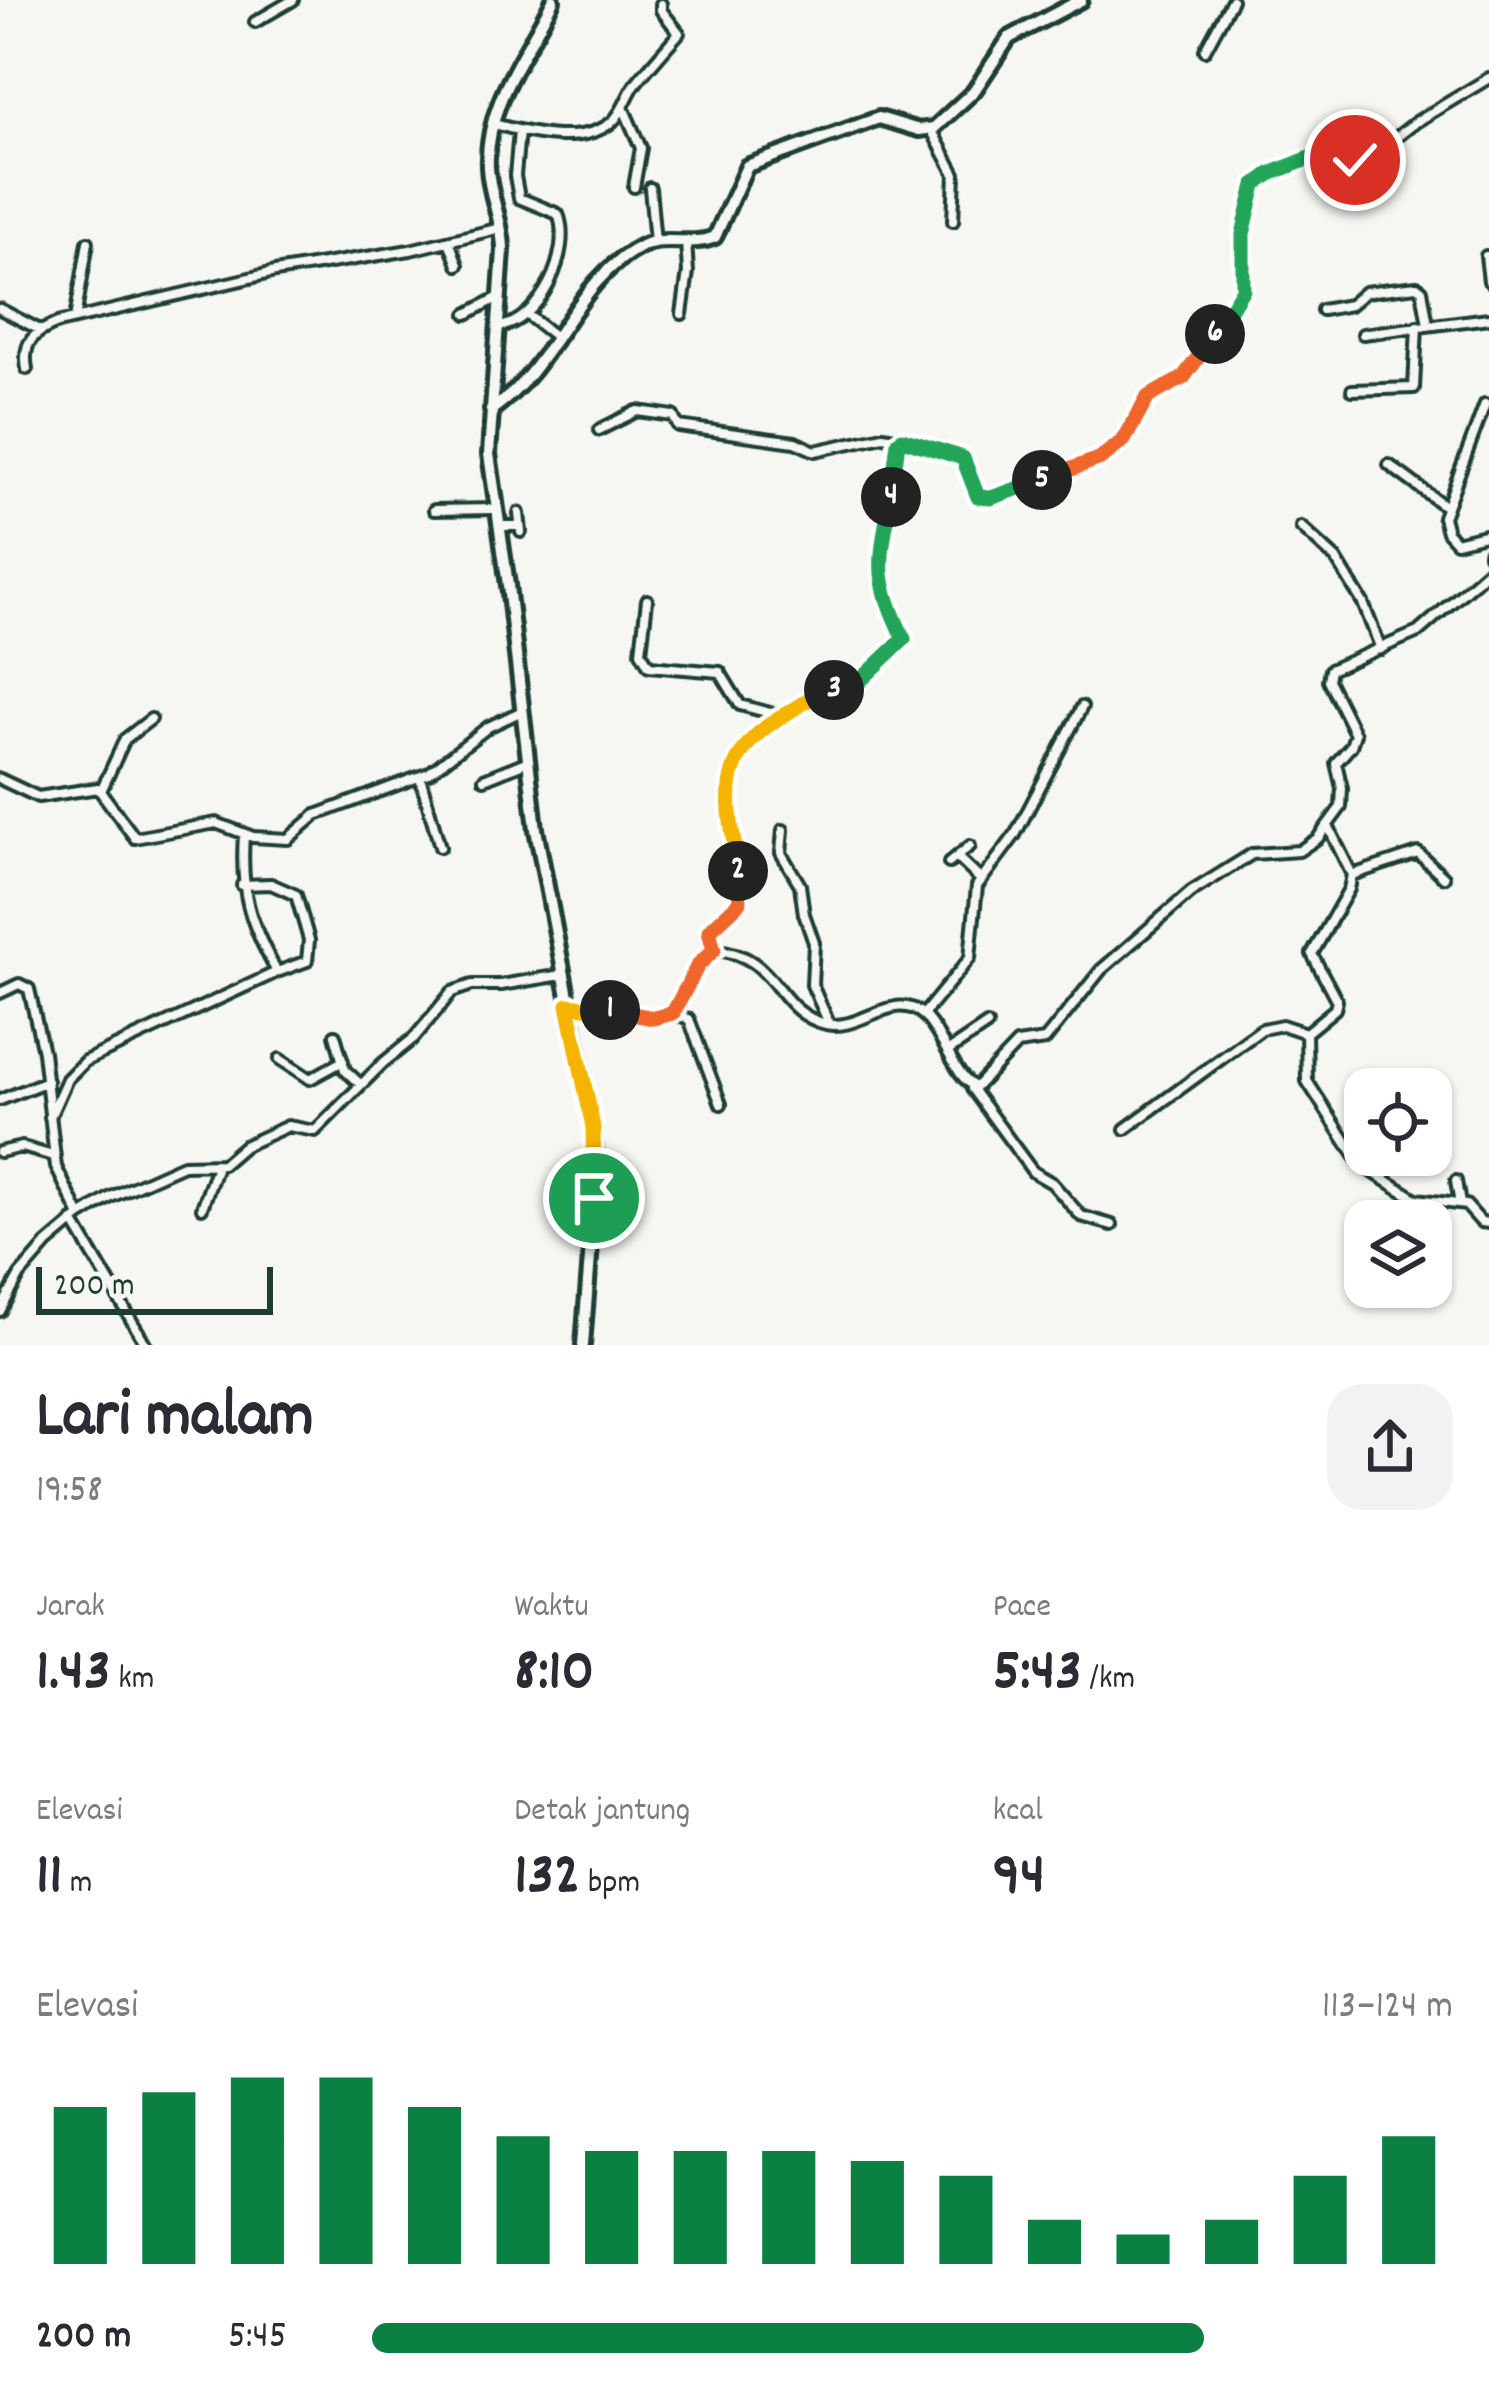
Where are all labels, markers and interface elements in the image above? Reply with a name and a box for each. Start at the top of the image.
pin [1304,109,1406,211]
icon: check [1322,127,1388,193]
pin: 6 [1185,304,1245,364]
text: 6 [1207,310,1223,357]
pin: 5 [1012,450,1072,510]
text: 5 [1034,456,1050,503]
pin: 4 [861,467,921,527]
text: 4 [884,473,898,520]
pin: 3 [804,660,864,720]
text: 3 [827,666,841,713]
pin: 2 [708,841,768,901]
text: 2 [731,847,745,894]
pin: 1 [580,980,640,1040]
text: 1 [606,986,614,1033]
map controls [1344,1068,1452,1308]
button: locate [1344,1068,1452,1176]
pin [543,1147,645,1249]
icon: arrive [561,1165,627,1231]
button: layers [1344,1200,1452,1308]
scale bar [36,1261,273,1314]
text: 200 m [54,1264,135,1311]
text: Lari malam [36,1373,314,1467]
button: share [1327,1384,1453,1510]
text: 19:58 [36,1465,103,1520]
text: Jarak [36,1585,105,1632]
text: Waktu [514,1585,589,1632]
text: Pace [993,1585,1051,1632]
text: 1.43 [36,1632,111,1718]
text: 8:10 [514,1632,594,1718]
text: 5:43 [993,1632,1082,1718]
text: km [111,1657,154,1704]
text: /km [1082,1657,1135,1704]
text: Elevasi [36,1789,123,1836]
text: Detak jantung [514,1789,690,1836]
text: kcal [993,1789,1043,1836]
text: 11 [36,1836,62,1922]
text: 132 [514,1836,580,1922]
text: 94 [993,1836,1045,1922]
text: m [62,1861,93,1908]
text: bpm [580,1861,640,1908]
text: Elevasi [36,1981,138,2036]
text: 113–124 m [1322,1981,1453,2036]
text: 200 m [36,2311,131,2366]
text: 5:45 [228,2311,287,2366]

